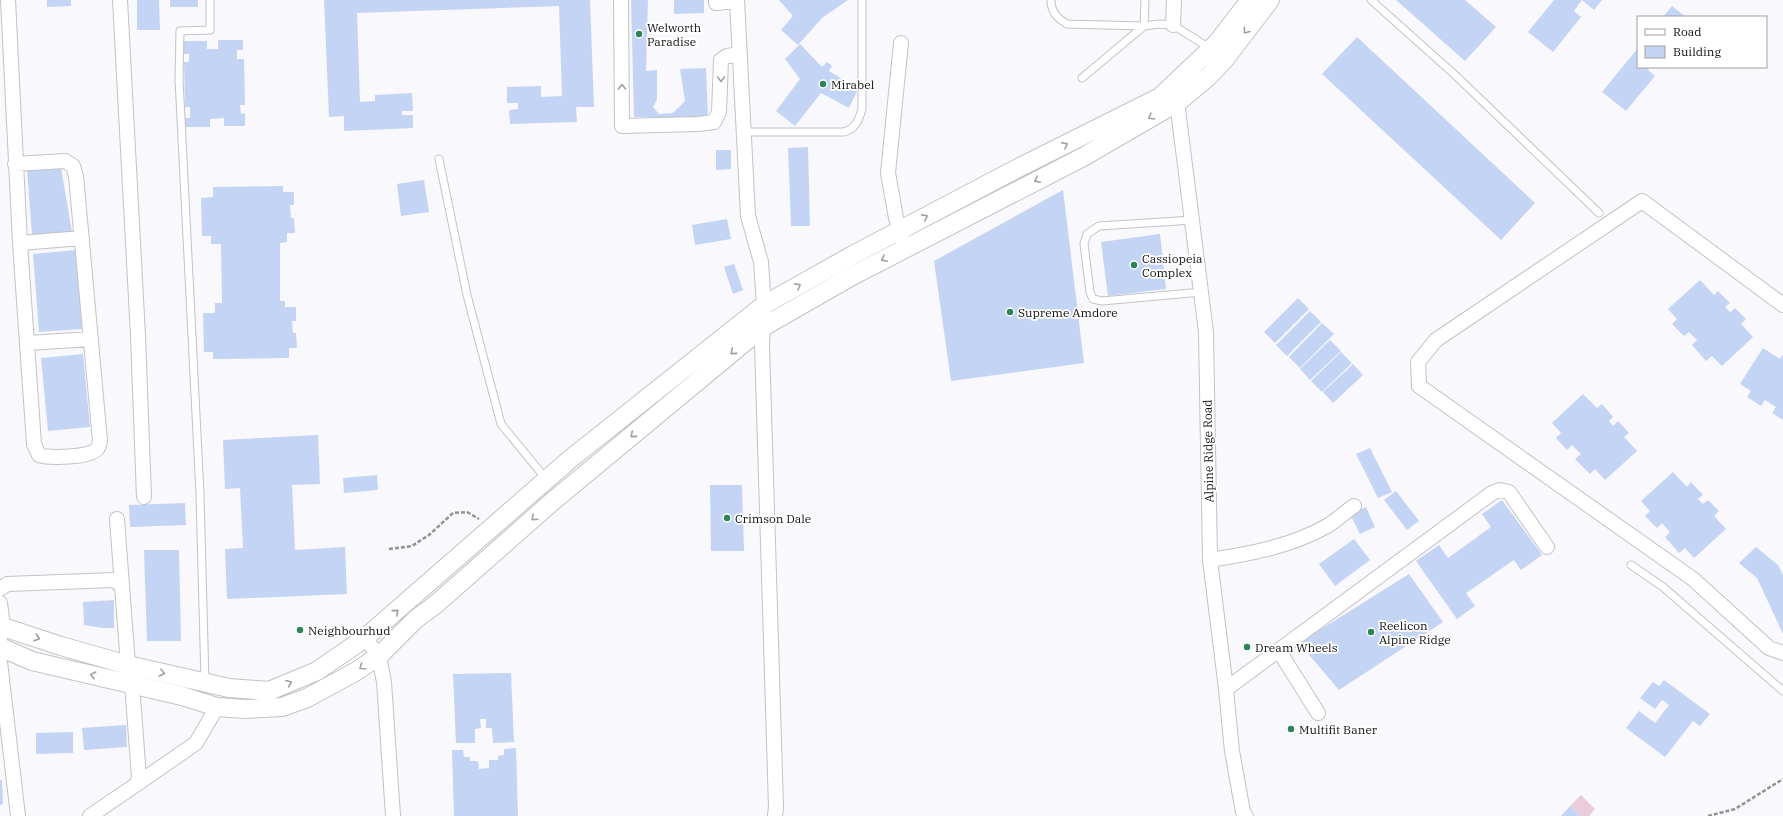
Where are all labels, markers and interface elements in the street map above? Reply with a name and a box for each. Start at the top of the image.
legend [1637,16,1767,68]
place label: Welworth Paradise [647,20,702,49]
text: Road [1673,24,1702,39]
one-way arrow [1244,27,1251,34]
marker: Welworth Paradise [634,29,644,39]
text: Building [1673,44,1721,59]
one-way arrow [717,76,725,82]
place label: Mirabel [831,77,875,92]
marker: Mirabel [818,79,828,89]
one-way arrow [618,84,626,90]
one-way arrow [1148,113,1155,120]
one-way arrow [1061,142,1068,150]
one-way arrow [1034,176,1041,183]
one-way arrow [920,215,928,222]
place label: Cassiopeia Complex [1142,251,1203,280]
one-way arrow [881,255,889,262]
marker: Cassiopeia Complex [1129,260,1139,270]
one-way arrow [794,283,801,290]
place label: Supreme Amdore [1018,305,1118,320]
marker: Supreme Amdore [1005,307,1015,317]
one-way arrow [731,347,738,354]
street label: Alpine Ridge Road [1200,399,1216,503]
one-way arrow [630,430,638,437]
place label: Crimson Dale [735,511,811,526]
marker: Crimson Dale [722,513,732,523]
one-way arrow [531,514,538,521]
one-way arrow [392,609,399,616]
place label: Reelicon Alpine Ridge [1379,618,1451,647]
place label: Neighbourhud [308,623,391,638]
marker: Neighbourhud [295,625,305,635]
marker: Reelicon Alpine Ridge [1366,627,1376,637]
one-way arrow [33,633,40,642]
place label: Dream Wheels [1255,640,1338,655]
marker: Dream Wheels [1242,642,1252,652]
one-way arrow [359,662,366,669]
one-way arrow [159,669,165,677]
one-way arrow [90,671,97,680]
one-way arrow [285,680,292,688]
place label: Multifit Baner [1299,722,1378,737]
marker: Multifit Baner [1286,724,1296,734]

